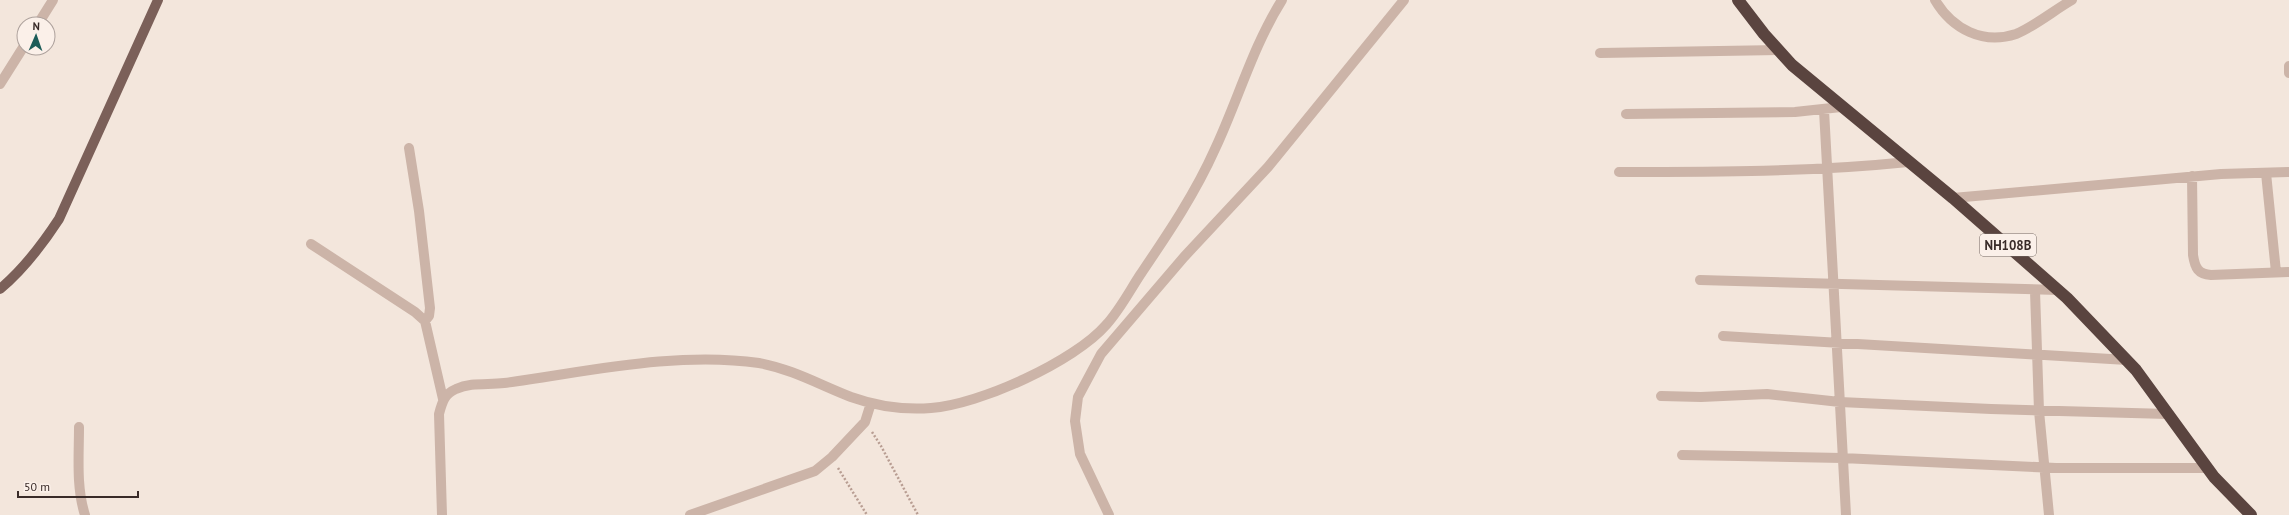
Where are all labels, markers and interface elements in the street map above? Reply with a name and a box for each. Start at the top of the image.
north arrow [16,16,56,56]
text: N [32,19,40,33]
road number: NH108B [1980,234,2036,256]
scale bar [18,473,138,499]
text: 50 m [24,479,50,494]

